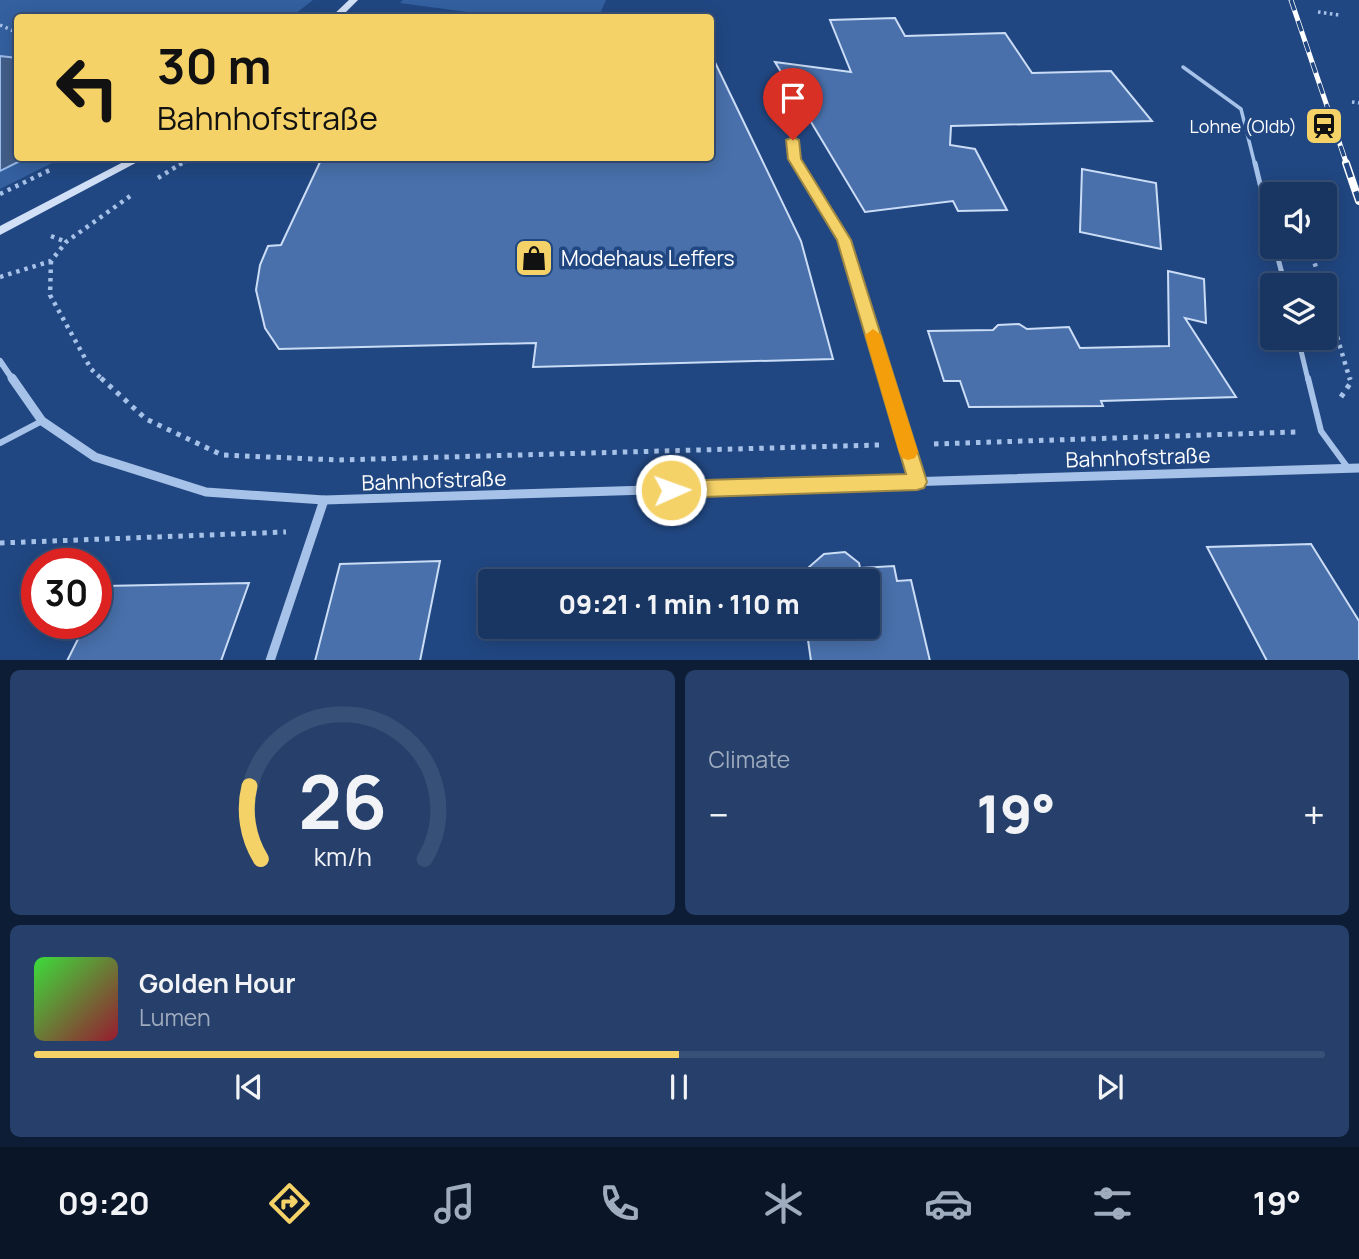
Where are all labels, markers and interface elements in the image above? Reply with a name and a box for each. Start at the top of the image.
text: 30 m [157,32,272,99]
icon: left [42,42,133,133]
pin [763,68,823,140]
icon: arrive [774,79,812,117]
text: Bahnhofstraße [157,96,378,140]
station icon: Lohne (Oldb) [1303,105,1345,147]
place label: Lohne (Oldb) [1190,114,1297,138]
map controls [1260,182,1337,350]
button: sound [1260,182,1337,259]
shop icon: Modehaus Leffers [513,237,555,279]
place label: Modehaus Leffers [561,244,735,272]
button: layers [1260,273,1337,350]
street label: Bahnhofstraße [1065,440,1211,474]
position arrow [634,453,708,527]
street label: Bahnhofstraße [361,463,507,497]
speed limit sign: 30 [21,548,112,639]
text: 09:21 · 1 min · 110 m [558,586,800,622]
text: Climate [709,743,790,775]
text: 26 [298,751,387,851]
text: 19° [976,778,1056,849]
text: − [709,788,729,840]
text: + [1303,788,1325,840]
text: km/h [313,838,371,873]
text: Golden Hour [139,965,296,1001]
text: Lumen [139,1001,211,1033]
icon: previous [230,1068,268,1106]
icon: pause [660,1068,698,1106]
icon: next [1091,1068,1129,1106]
icon: directions [265,1179,314,1228]
icon: music [430,1179,479,1228]
icon: phone [595,1179,644,1228]
icon: climate [759,1179,808,1228]
icon: car [924,1179,973,1228]
icon: filters [1088,1179,1137,1228]
text: 09:20 [58,1181,150,1225]
text: 19° [1253,1181,1301,1225]

